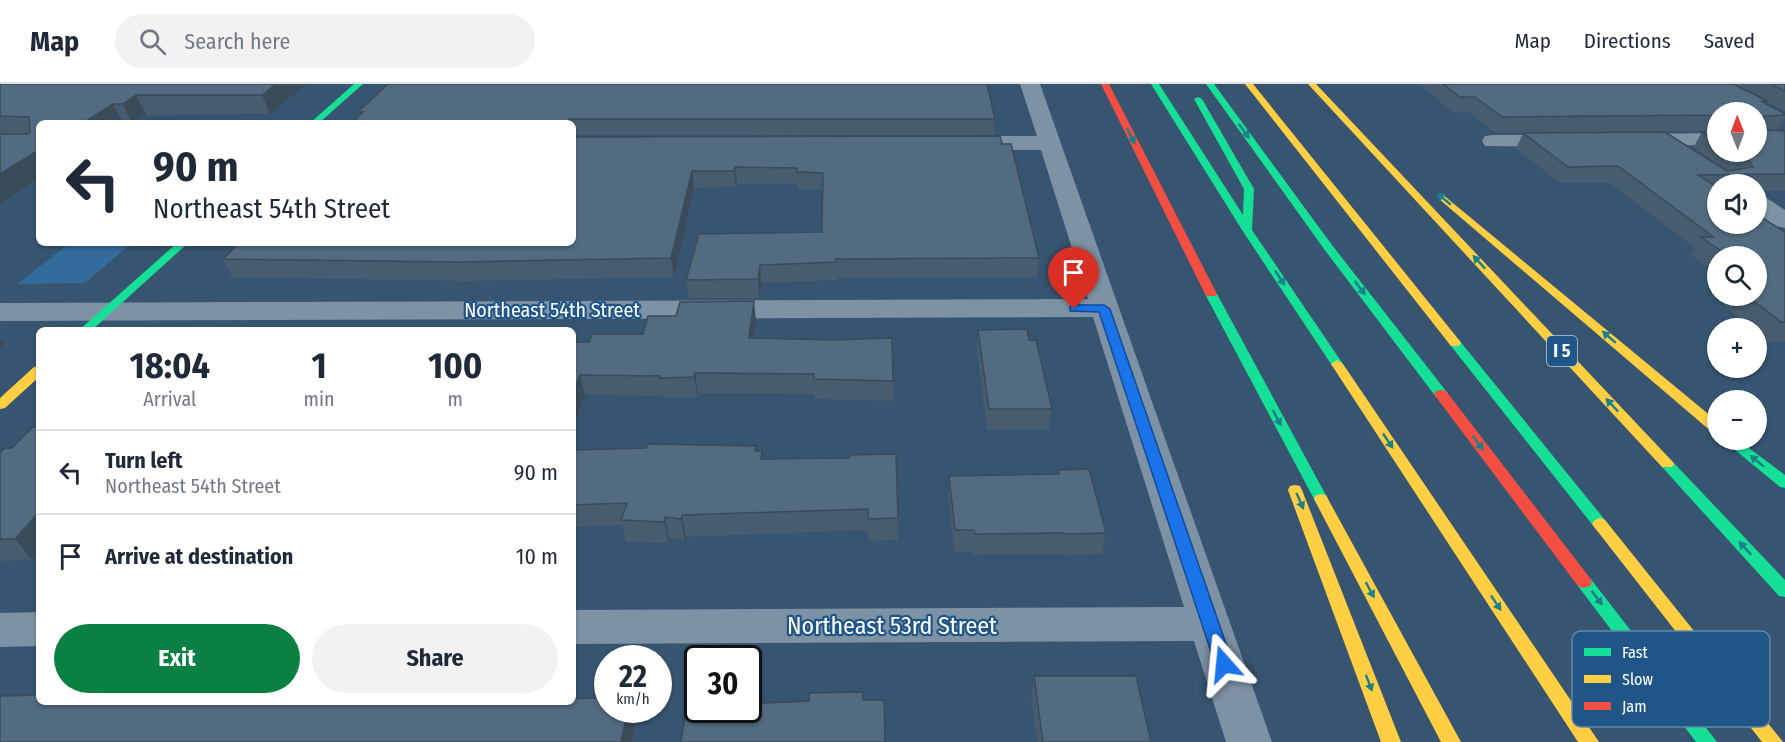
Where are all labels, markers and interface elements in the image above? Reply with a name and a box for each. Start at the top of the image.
search box [115,14,535,68]
text: Map [30,25,79,58]
icon: search [136,25,169,58]
text: Search here [184,28,290,55]
text: Map [1514,28,1551,54]
text: Directions [1584,28,1671,54]
text: Saved [1704,28,1755,54]
north arrow [1707,102,1767,162]
map controls [1707,102,1767,450]
one-way arrow [1238,123,1250,139]
one-way arrow [1126,128,1136,145]
text: 90 m [153,142,238,192]
icon: left [54,144,132,222]
button: sound [1707,174,1767,234]
one-way arrow [1436,192,1452,205]
text: Northeast 54th Street [153,193,390,225]
button: search [1707,246,1767,306]
pin [1048,247,1099,309]
icon: arrive [1057,256,1090,289]
one-way arrow [1473,256,1487,270]
one-way arrow [1274,270,1286,286]
one-way arrow [1353,281,1365,296]
street label: Northeast 54th Street [464,298,640,322]
button: + [1707,318,1767,378]
one-way arrow [1602,331,1617,344]
road number: I 5 [1547,336,1577,366]
text: 18:04 [129,344,210,388]
text: 1 [311,344,327,388]
text: 100 [428,344,483,388]
text: Arrival [143,387,196,411]
text: min [304,387,335,411]
text: m [448,387,463,411]
button: − [1707,390,1767,450]
one-way arrow [1606,398,1619,413]
one-way arrow [1272,410,1282,427]
one-way arrow [1382,432,1394,448]
one-way arrow [1472,436,1484,451]
text: Turn left [105,447,183,474]
one-way arrow [1749,455,1765,468]
icon: left [54,456,87,489]
text: 90 m [514,459,558,486]
text: Northeast 54th Street [105,474,281,498]
one-way arrow [1295,492,1305,510]
icon: arrive [54,540,87,573]
one-way arrow [1738,540,1752,555]
text: Arrive at destination [105,543,293,570]
text: 10 m [516,543,558,570]
one-way arrow [1365,582,1375,599]
one-way arrow [1590,590,1603,606]
one-way arrow [1490,595,1501,611]
street label: Northeast 53rd Street [787,612,997,640]
button: Exit [54,624,300,693]
button: Share [312,624,558,693]
legend [1572,631,1770,727]
position arrow [1192,632,1256,696]
text: Fast [1622,643,1649,662]
speed limit sign: 30 [684,645,762,723]
text: 22 [619,659,647,695]
text: Slow [1622,670,1653,689]
one-way arrow [1365,674,1374,692]
text: km/h [616,690,650,708]
text: Jam [1622,697,1647,716]

